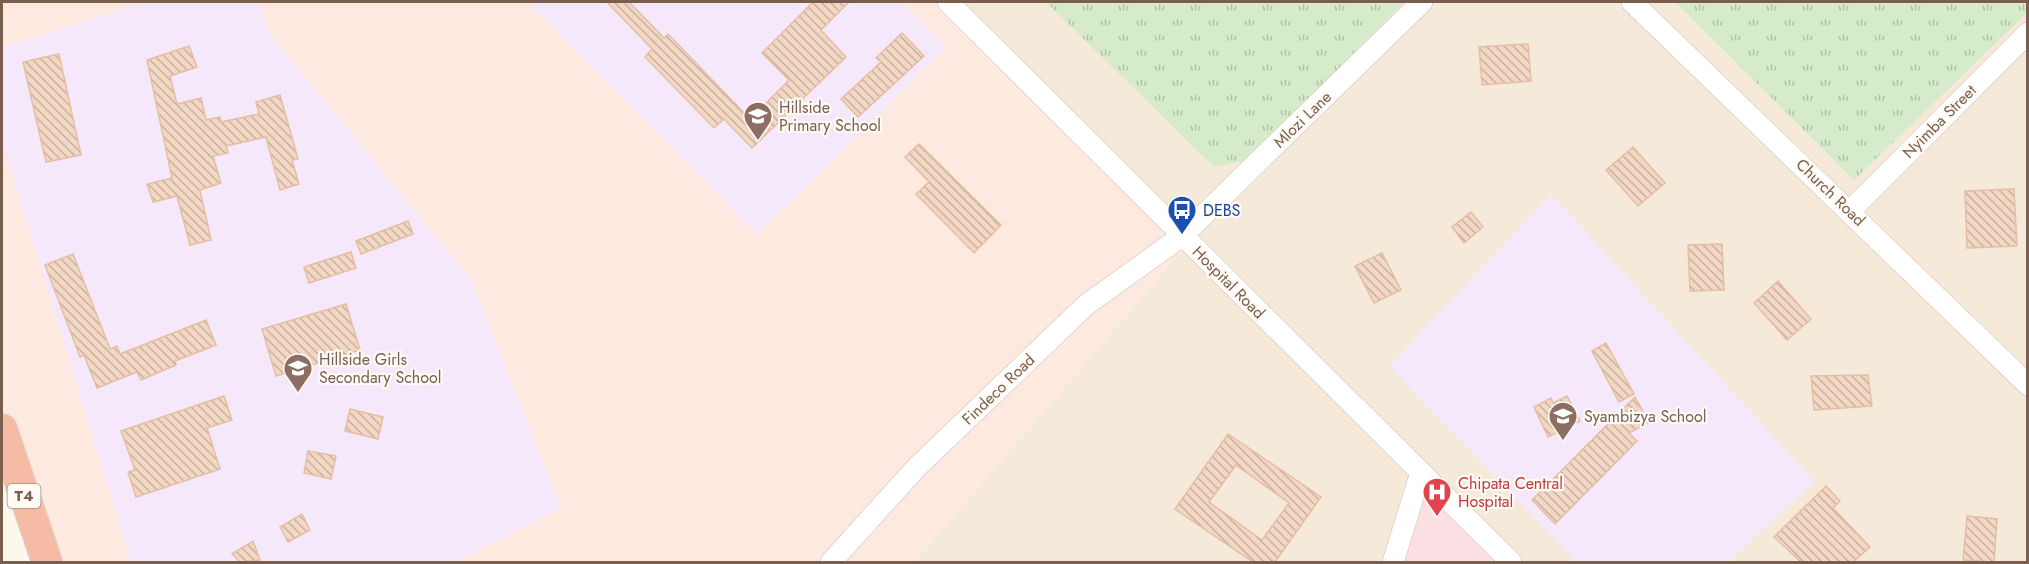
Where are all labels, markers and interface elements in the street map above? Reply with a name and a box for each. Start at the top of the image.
street label: Nyimba Street [1897,79,1981,163]
street label: Mlozi Lane [1268,86,1337,153]
place label: Hillside Primary School [779,96,881,137]
school or university icon: Hillside Primary School [742,100,774,142]
street label: Church Road [1791,153,1870,231]
bus stop icon: DEBS [1166,194,1198,236]
place label: DEBS [1203,199,1241,222]
street label: Hospital Road [1187,241,1270,324]
place label: Hillside Girls Secondary School [319,348,441,389]
street label: Findeco Road [957,349,1040,430]
school or university icon: Hillside Girls Secondary School [282,352,314,394]
school or university icon: Syambizya School [1547,400,1579,442]
place label: Syambizya School [1584,405,1706,428]
place label: Chipata Central Hospital [1458,472,1563,513]
hospital icon: Chipata Central Hospital [1421,476,1453,518]
road number: T4 [8,484,40,508]

